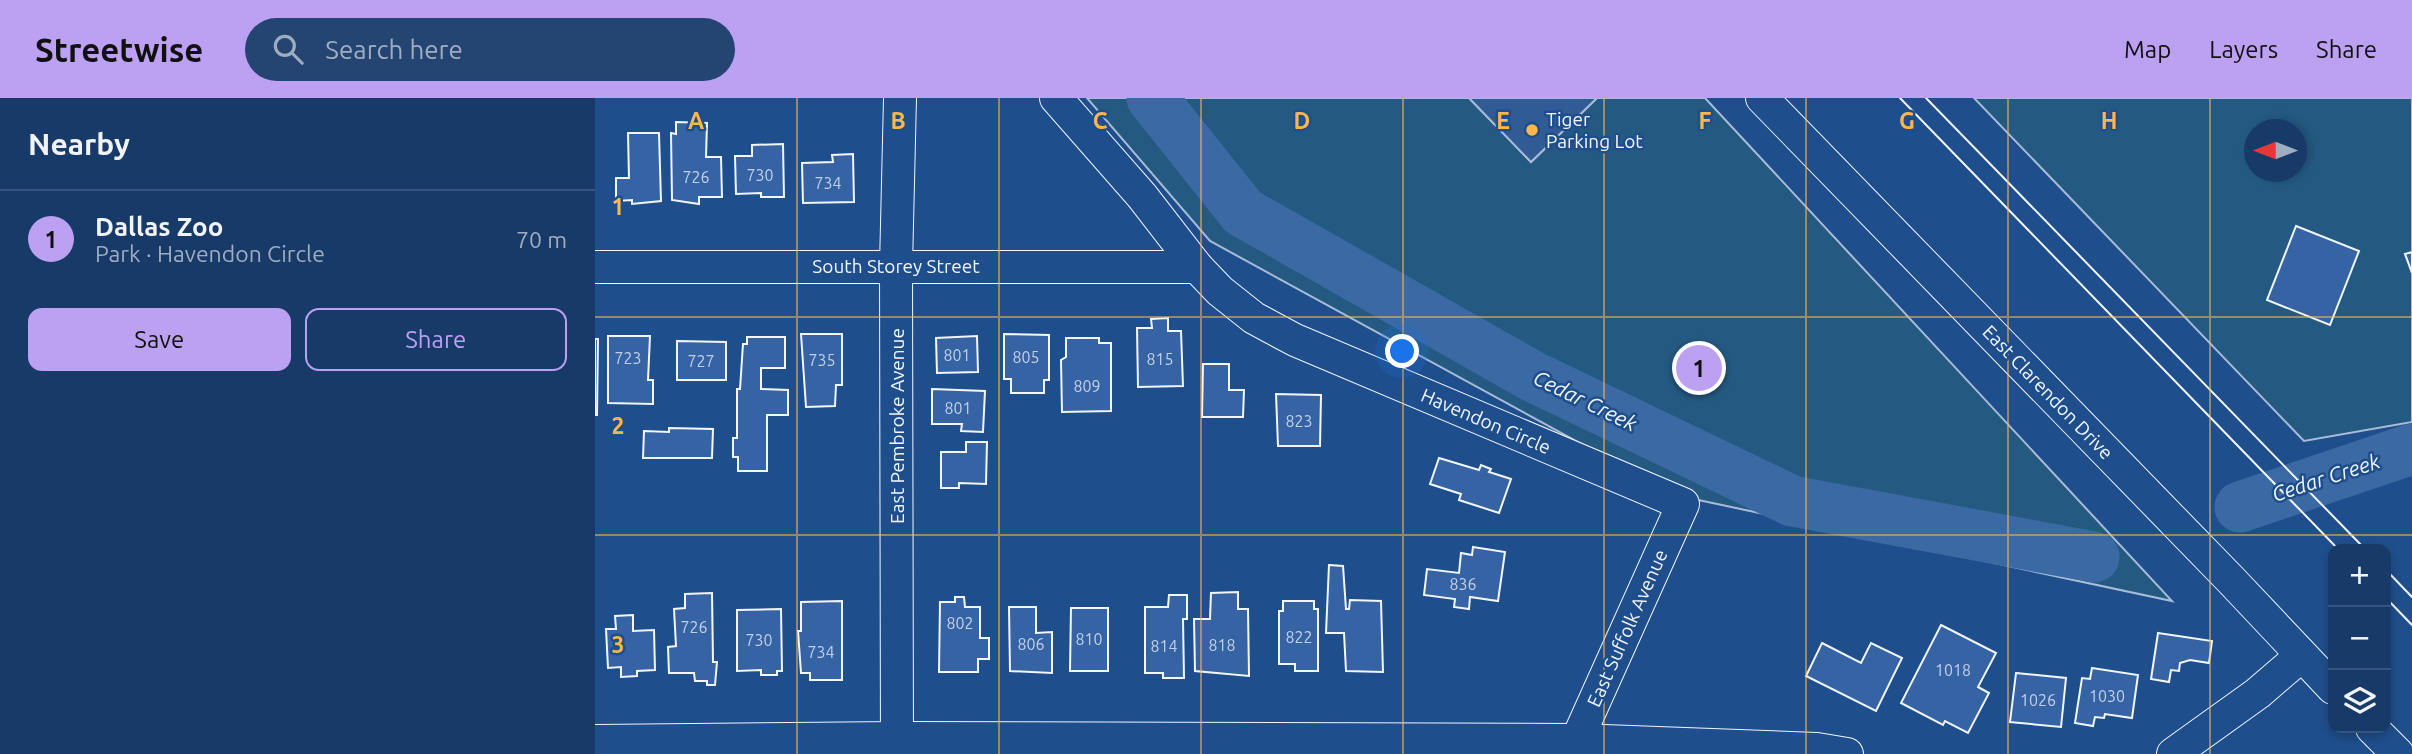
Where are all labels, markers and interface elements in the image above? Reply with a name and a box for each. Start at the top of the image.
search box [245,18,735,81]
icon: search [269,30,307,68]
text: Streetwise [35,31,203,68]
text: Search here [325,35,463,64]
text: Map [2124,36,2171,63]
text: Layers [2209,36,2278,63]
text: Share [2316,36,2377,63]
text: A [688,108,704,133]
text: B [890,108,906,133]
text: C [1093,108,1108,133]
text: D [1294,108,1310,133]
text: E [1496,108,1510,133]
place label: Tiger Parking Lot [1546,108,1643,152]
text: F [1699,108,1712,133]
text: G [1899,108,1915,133]
text: H [2101,108,2117,133]
north arrow [2244,119,2307,182]
marker: Tiger Parking Lot [1524,122,1540,138]
text: Nearby [28,127,130,161]
house number: 730 [746,166,774,184]
house number: 726 [682,168,710,186]
house number: 734 [814,174,842,192]
text: 1 [612,194,624,219]
text: Dallas Zoo [95,212,223,241]
text: 1 [45,227,57,252]
text: 70 m [516,227,567,252]
text: Park · Havendon Circle [95,241,325,266]
street label: South Storey Street [812,255,980,277]
button: Save [28,308,291,371]
button: Share [305,308,567,371]
street label: East Clarendon Drive [1978,320,2118,464]
street label: East Pembroke Avenue [886,328,908,524]
your location [1385,334,1419,368]
pin: 1 [1676,342,1722,394]
house number: 801 [943,346,971,364]
house number: 805 [1012,348,1040,366]
house number: 723 [614,349,642,367]
house number: 815 [1146,350,1174,368]
house number: 735 [808,351,836,369]
house number: 727 [687,352,715,370]
water label: Cedar Creek [1530,365,1641,436]
house number: 809 [1073,377,1101,395]
street label: Havendon Circle [1418,384,1554,458]
house number: 801 [944,399,972,417]
house number: 823 [1285,412,1313,430]
text: 2 [612,413,624,438]
water label: Cedar Creek [2269,448,2383,506]
map controls [2328,544,2391,733]
button: + [2328,544,2391,607]
street label: East Suffolk Avenue [1582,546,1672,710]
house number: 836 [1449,575,1477,593]
button: − [2328,607,2391,670]
house number: 802 [946,614,974,632]
house number: 726 [680,618,708,636]
house number: 822 [1285,628,1313,646]
house number: 810 [1075,630,1103,648]
house number: 730 [745,631,773,649]
text: 3 [612,632,624,657]
house number: 806 [1017,635,1045,653]
house number: 818 [1208,636,1236,654]
house number: 814 [1150,637,1178,655]
house number: 734 [807,643,835,661]
house number: 1018 [1935,661,1971,679]
button: layers [2328,670,2391,733]
house number: 1030 [2089,687,2125,705]
house number: 1026 [2020,691,2056,709]

